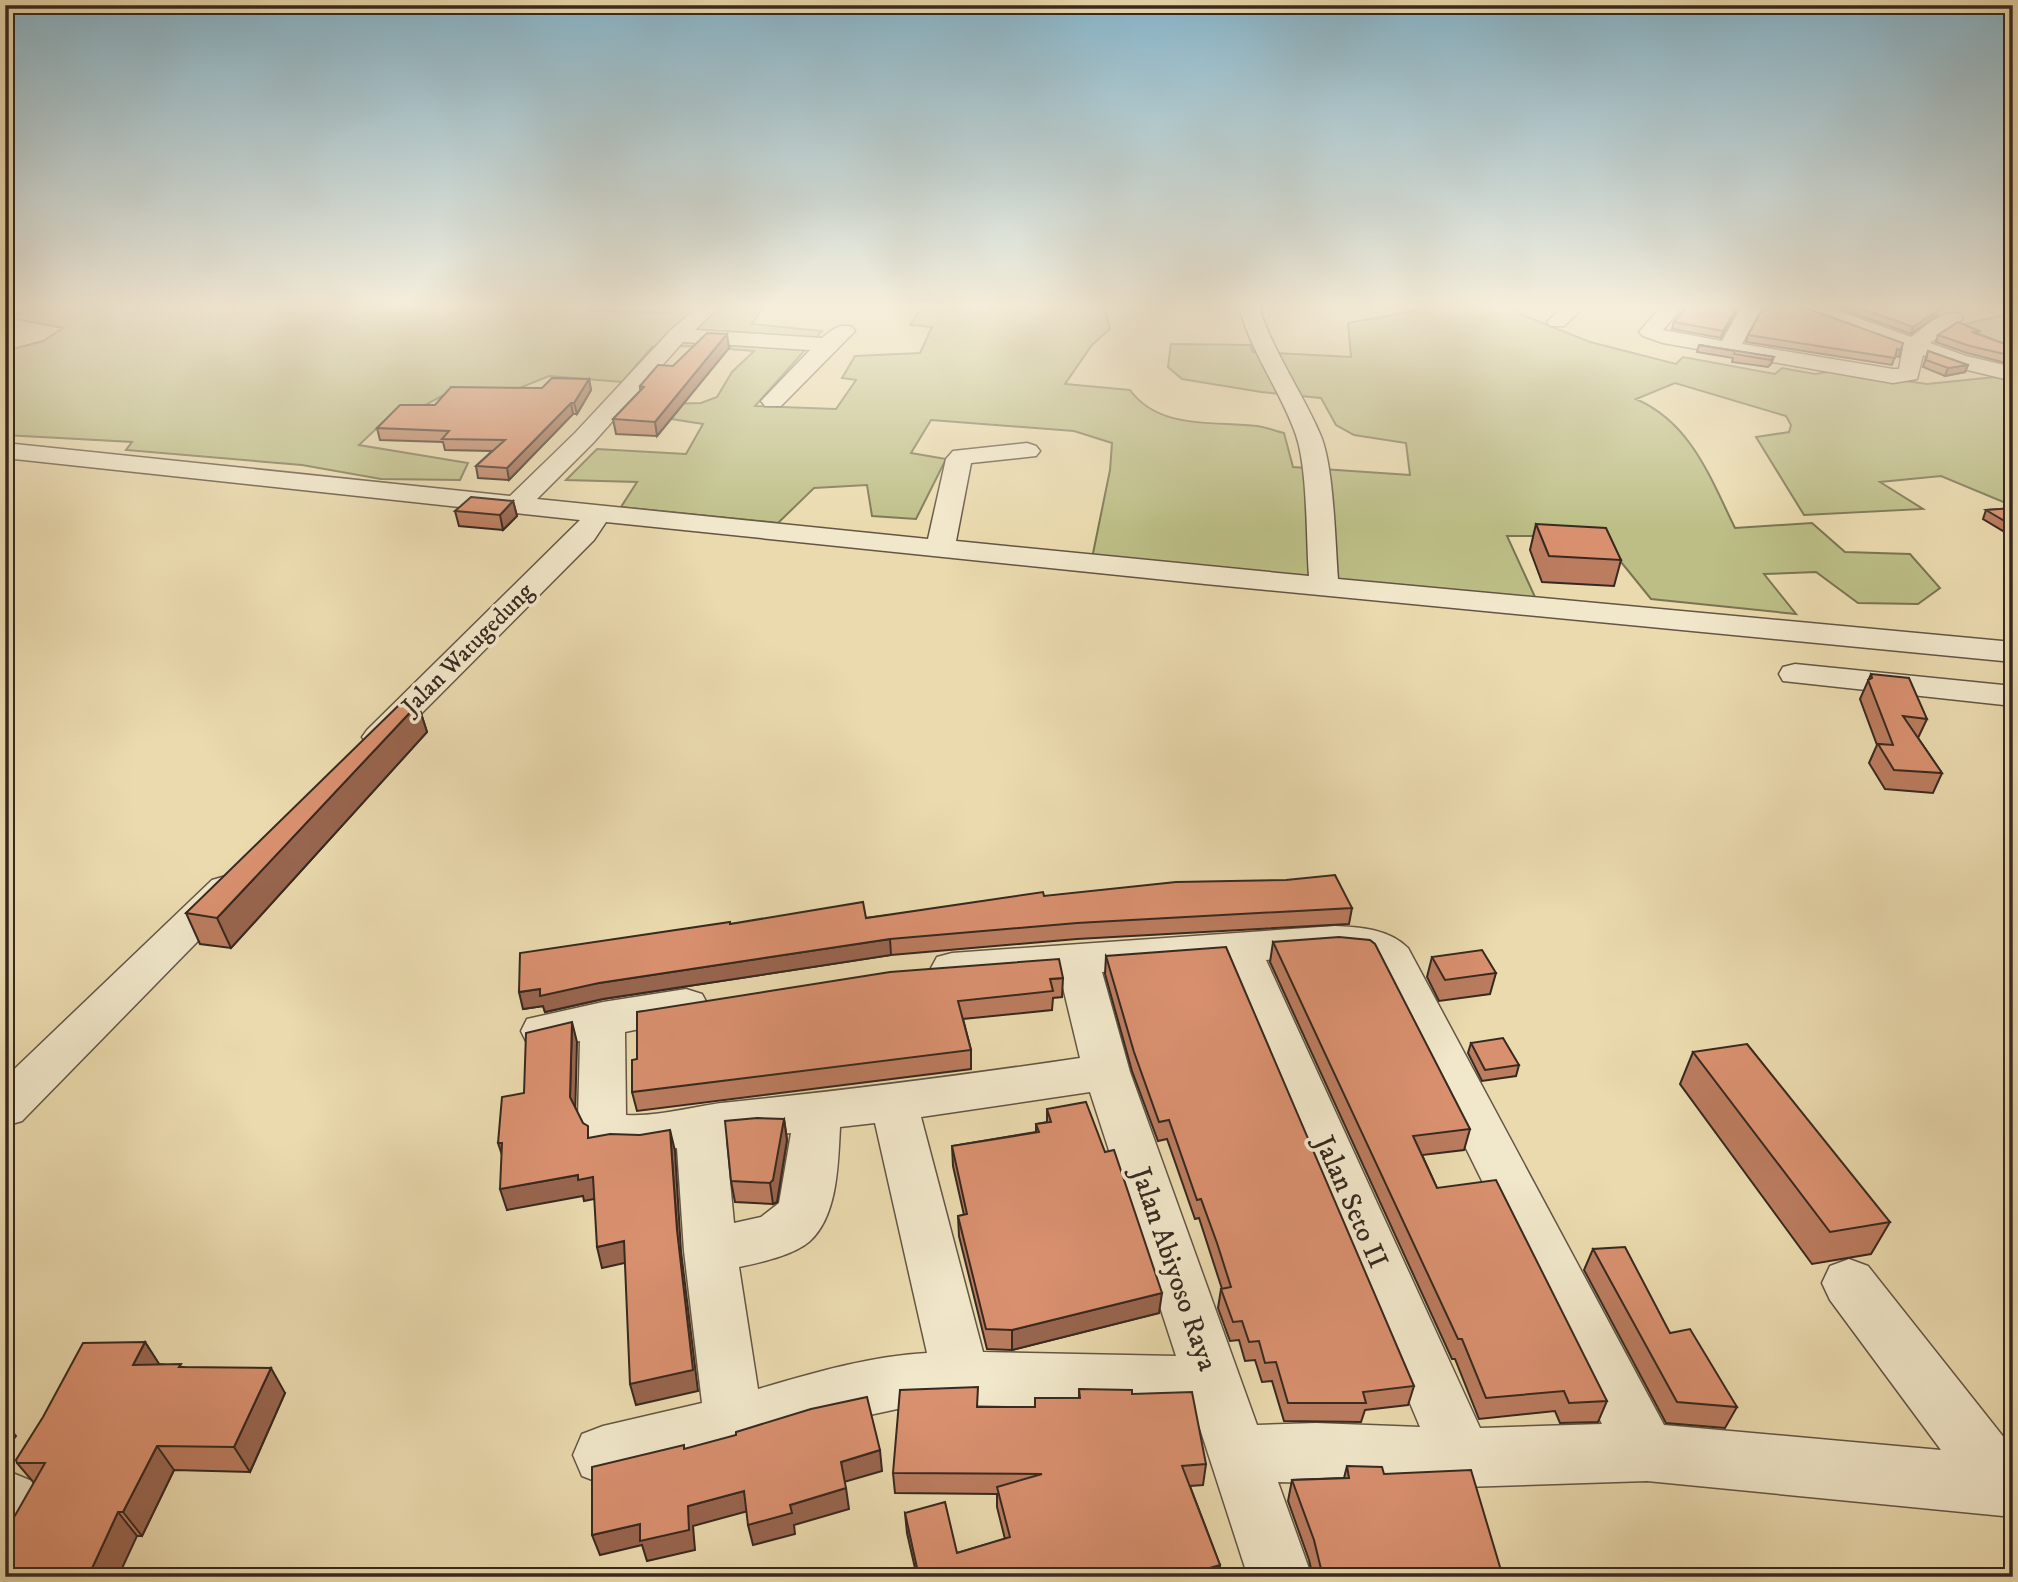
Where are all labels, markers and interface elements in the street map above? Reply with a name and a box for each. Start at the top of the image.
street label: Jalan Watugedung [395,577,540,722]
street label: Jalan Seto II [1305,1128,1396,1274]
street label: Jalan Abiyoso Raya [1122,1160,1225,1375]

